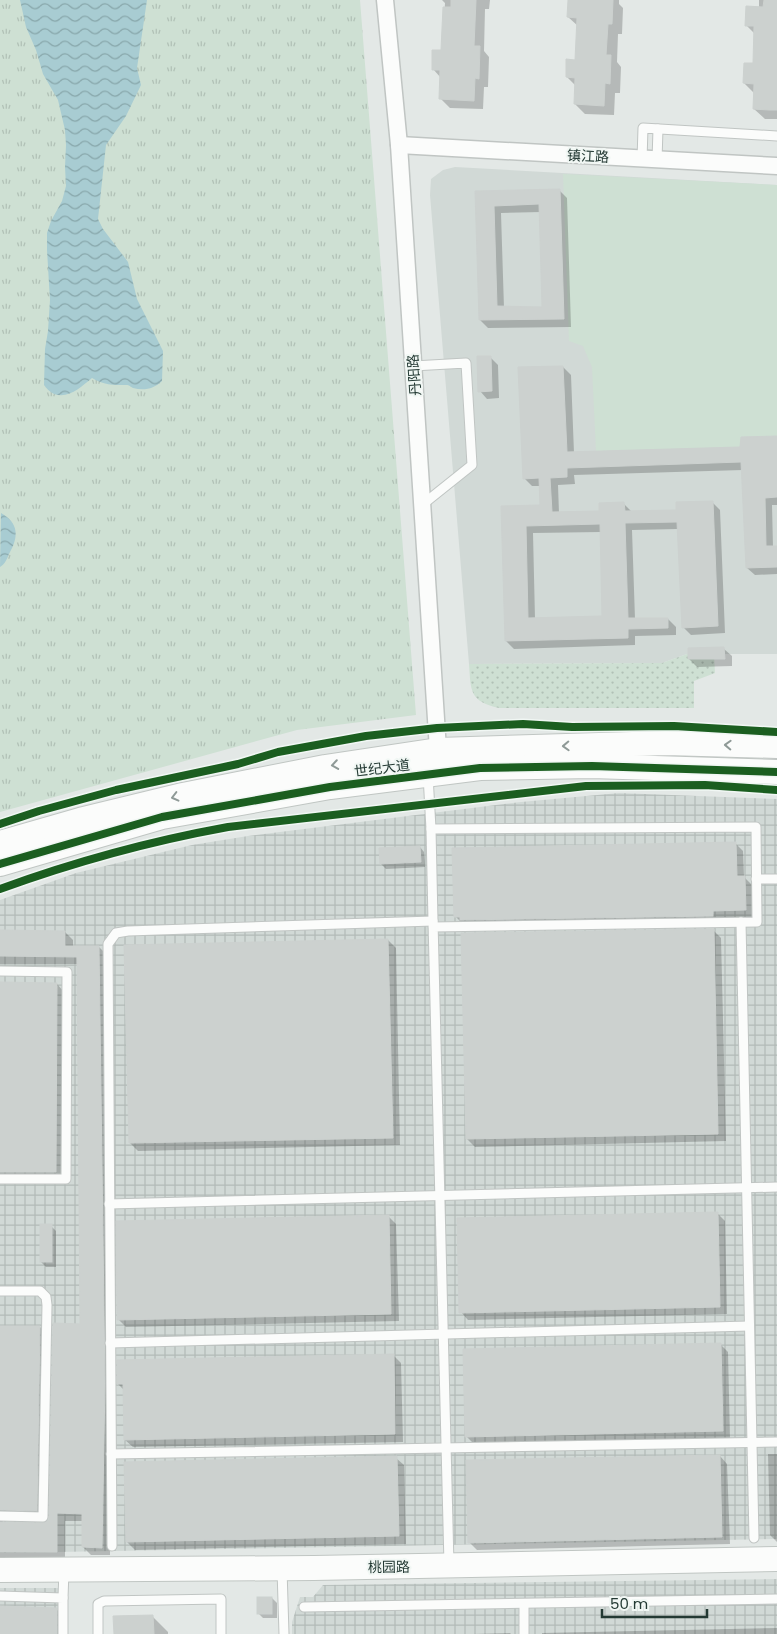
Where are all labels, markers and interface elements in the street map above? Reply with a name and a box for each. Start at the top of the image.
street label: 镇江路 [567,145,609,167]
street label: 丹阳路 [403,353,425,397]
one-way arrow [562,740,570,751]
one-way arrow [724,740,732,750]
street label: 世纪大道 [353,755,411,781]
one-way arrow [330,760,339,770]
one-way arrow [171,791,180,802]
street label: 桃园路 [368,1557,410,1577]
scale bar [602,1586,707,1618]
text: 50 m [610,1593,648,1614]

